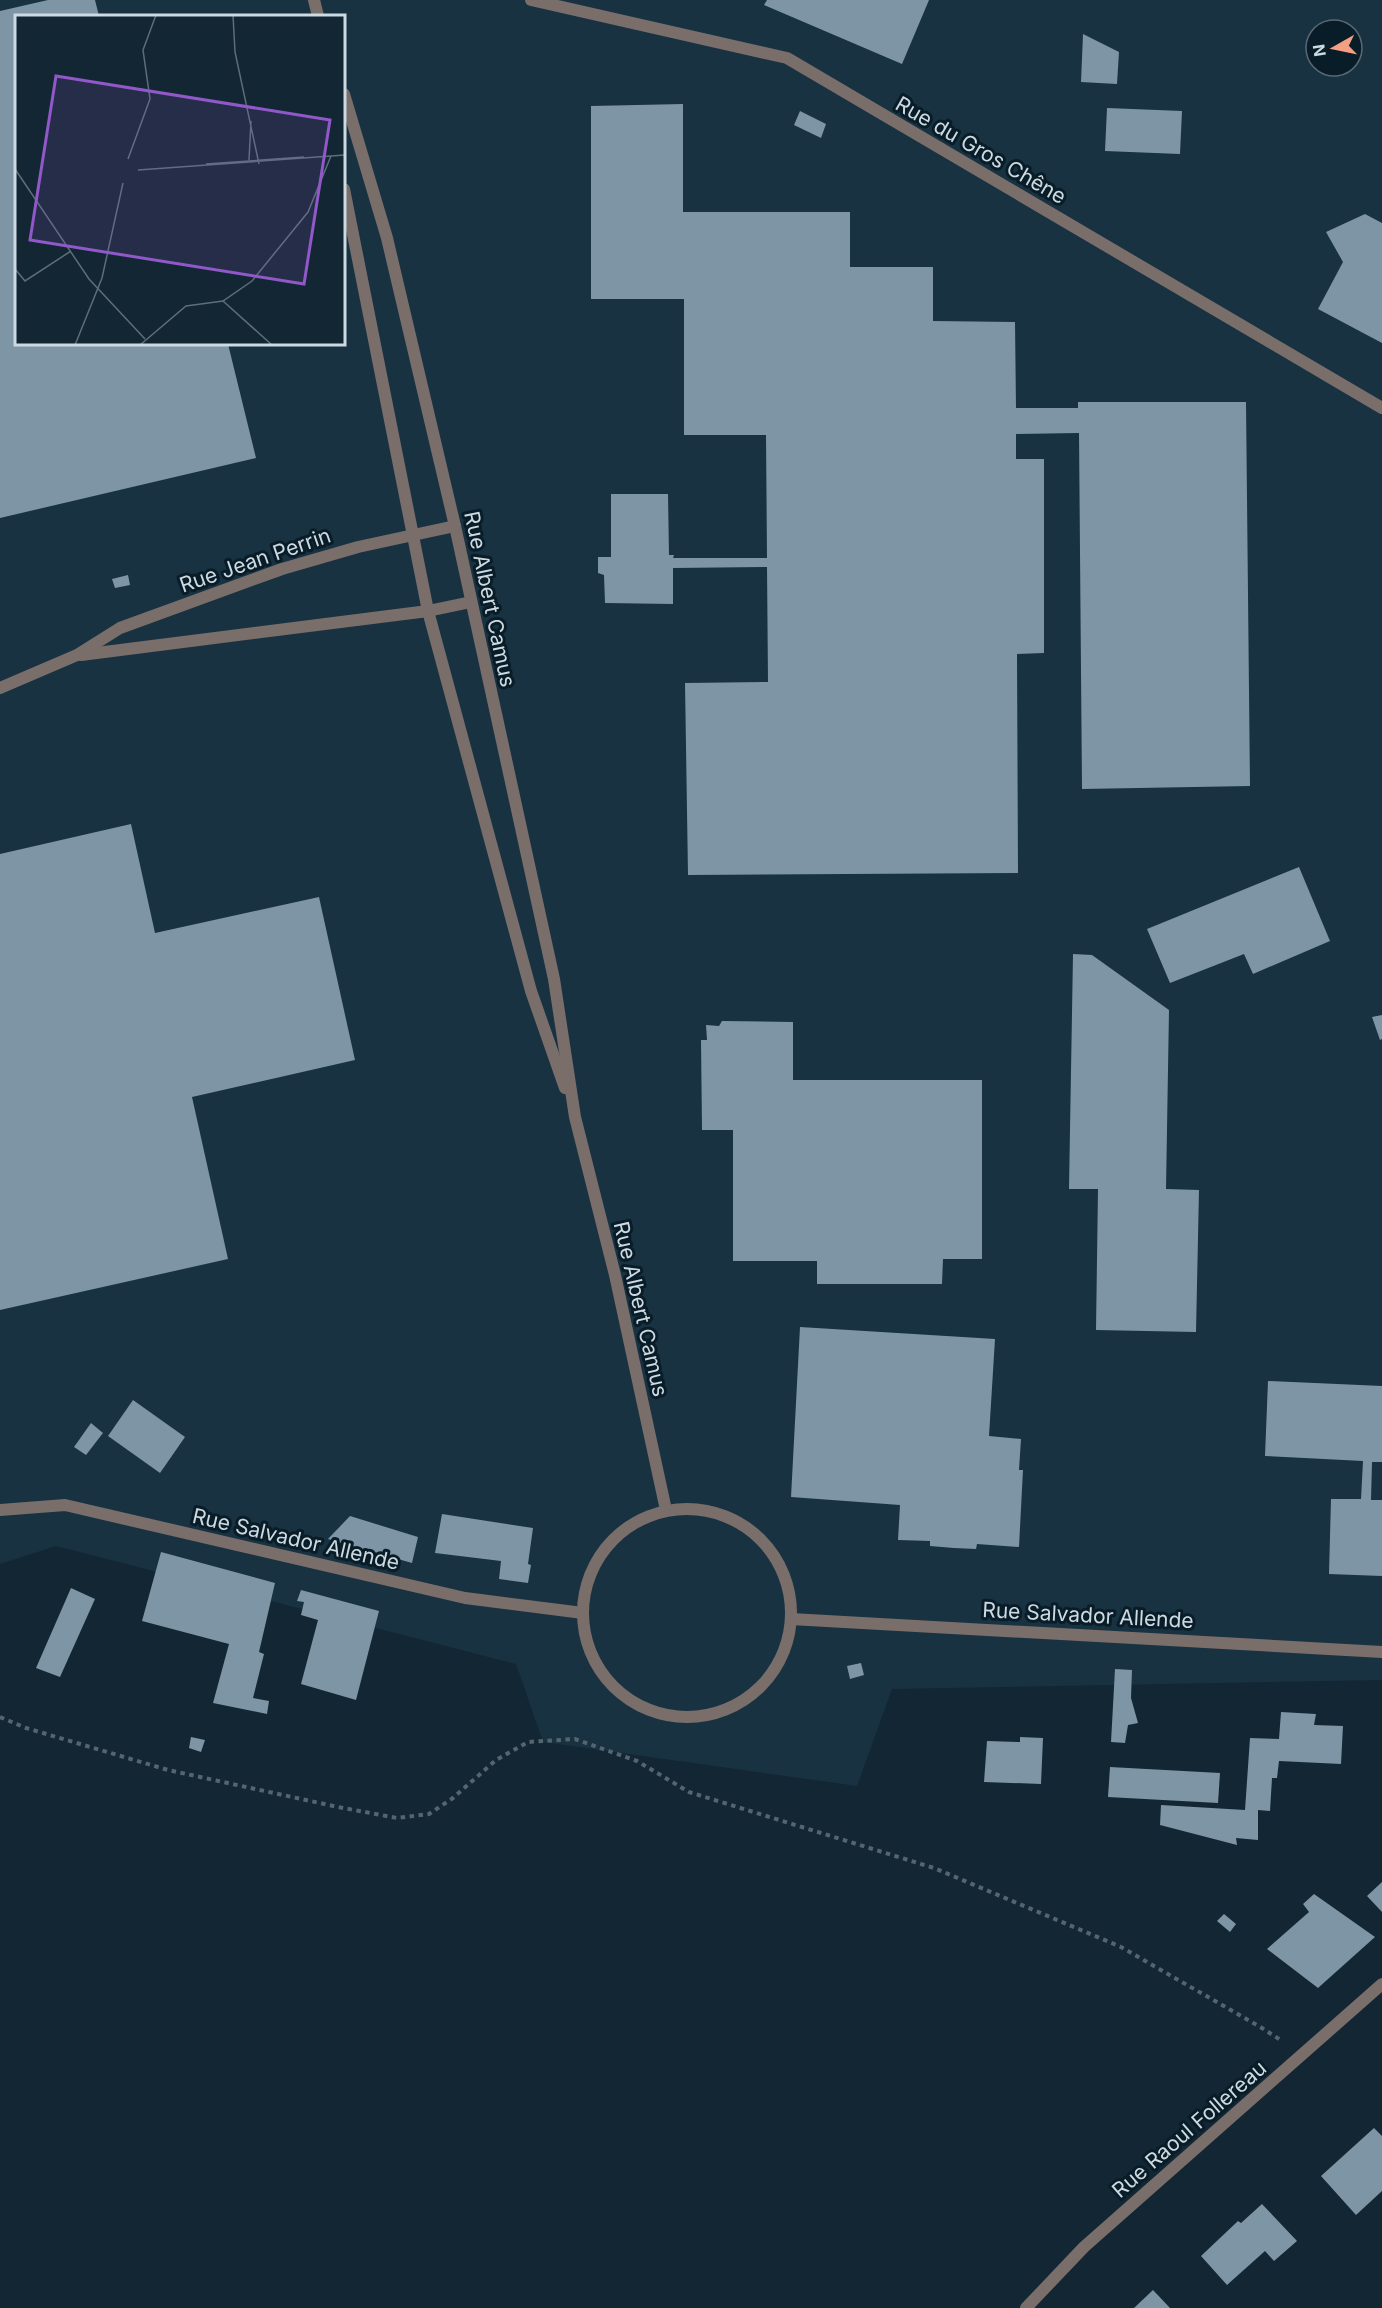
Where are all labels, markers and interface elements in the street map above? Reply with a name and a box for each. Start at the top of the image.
inset map [15,15,345,345]
north arrow [1304,18,1364,78]
text: N [1308,43,1330,58]
street label: Rue du Gros Chêne [891,91,1071,209]
street label: Rue Albert Camus [459,509,521,689]
street label: Rue Jean Perrin [176,522,334,598]
street label: Rue Albert Camus [609,1219,673,1399]
street label: Rue Salvador Allende [190,1503,402,1575]
street label: Rue Salvador Allende [982,1597,1194,1633]
street label: Rue Raoul Follereau [1107,2055,1271,2203]

